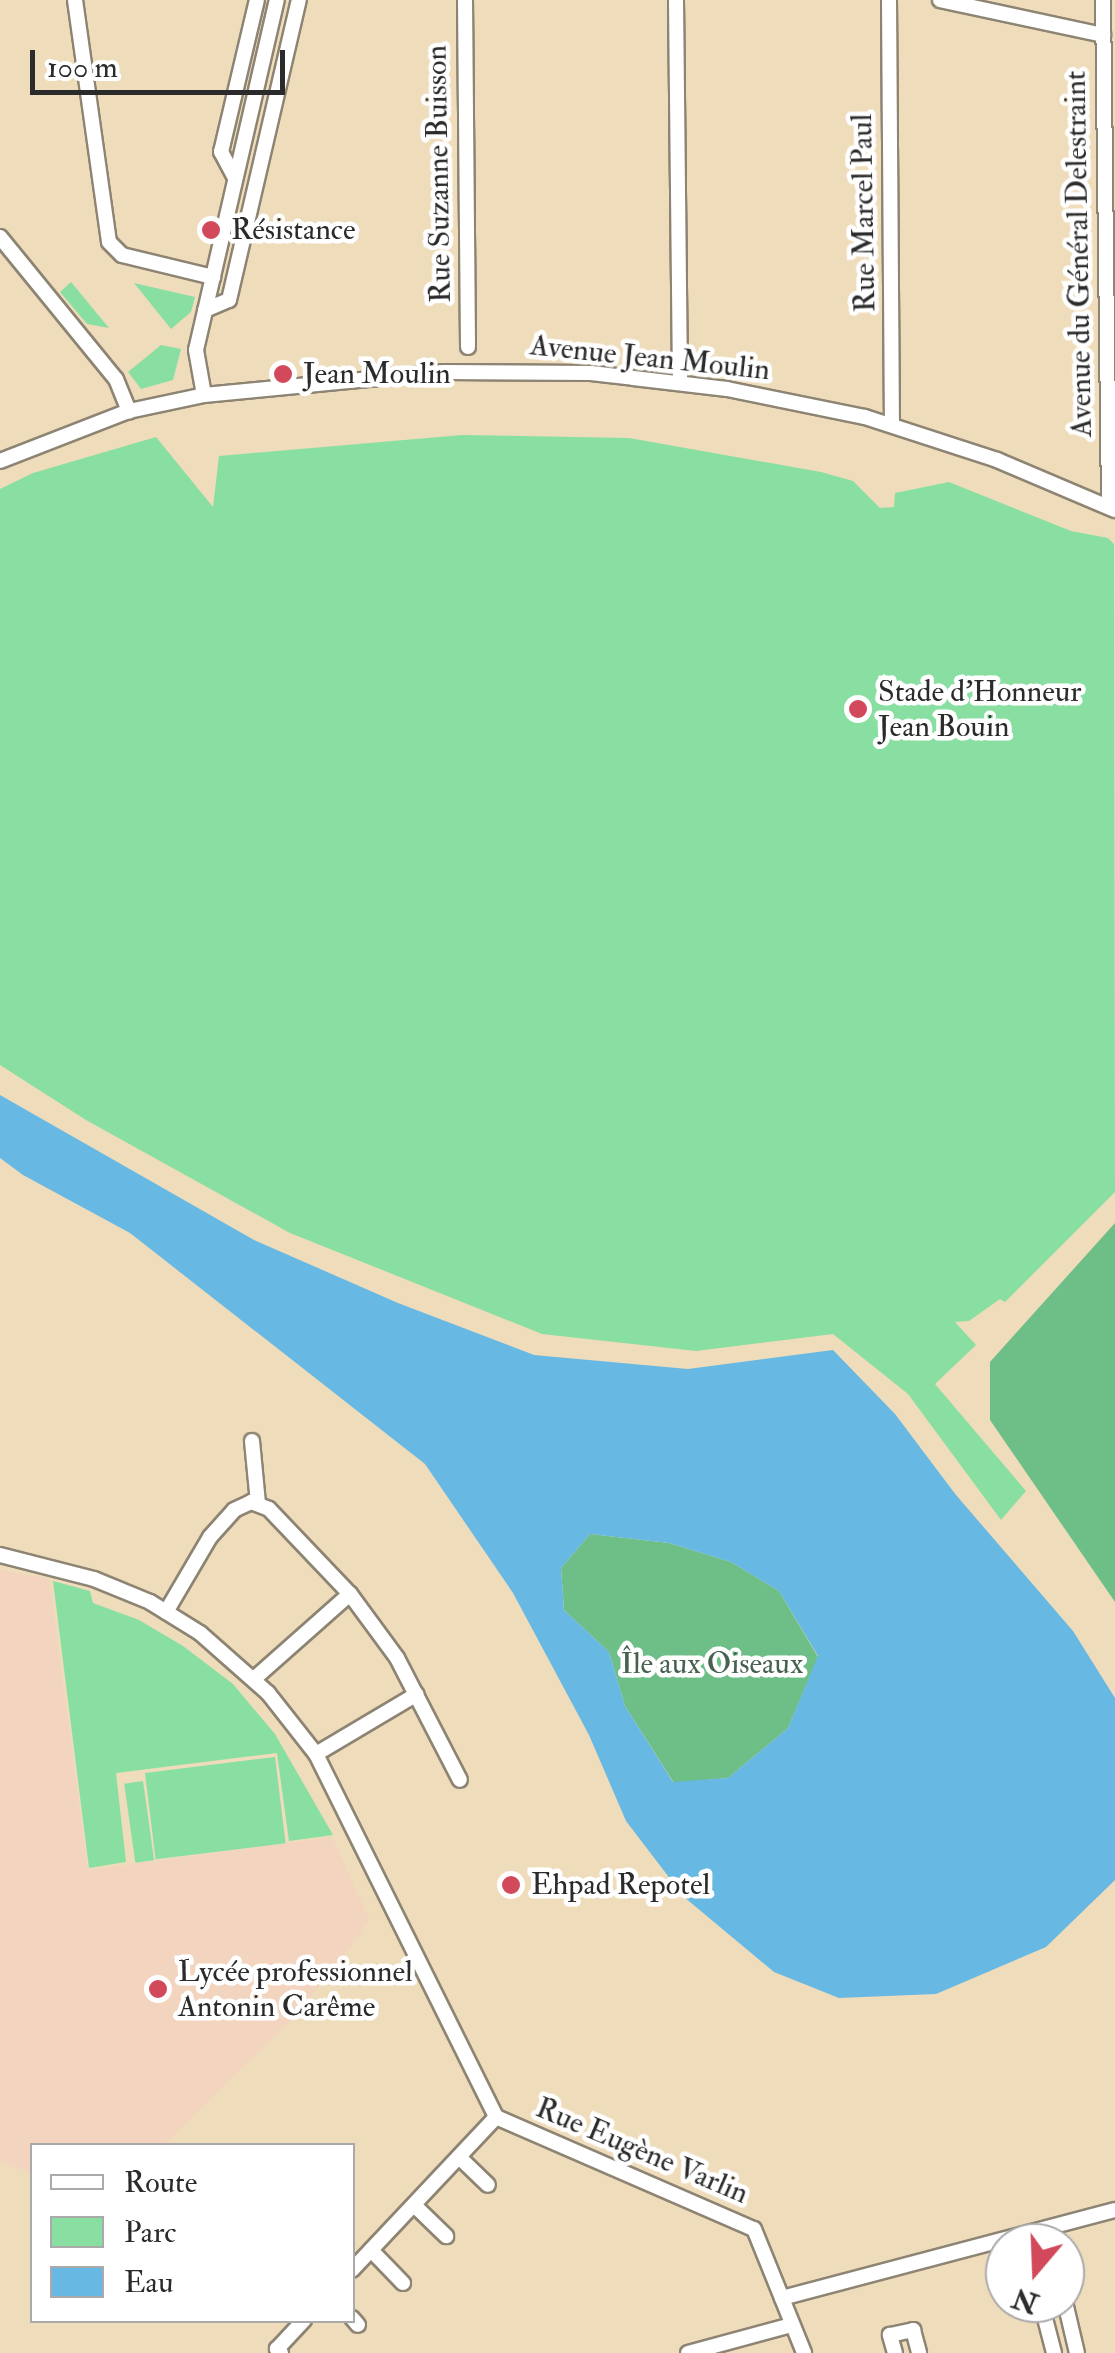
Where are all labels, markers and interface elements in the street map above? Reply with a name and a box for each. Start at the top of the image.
scale bar [35,30,290,92]
street label: Rue Suzanne Buisson [419,45,459,303]
text: 100 m [47,49,118,86]
street label: Avenue du Général Delestraint [1058,70,1100,438]
street label: Rue Marcel Paul [844,113,884,313]
place label: Résistance [231,212,355,248]
marker: Résistance [200,219,222,241]
street label: Avenue Jean Moulin [528,328,772,388]
place label: Jean Moulin [303,356,451,392]
marker: Jean Moulin [272,363,294,385]
place label: Stade d'Honneur Jean Bouin [878,674,1082,744]
marker: Stade d'Honneur Jean Bouin [847,698,869,720]
park label: Île aux Oiseaux [621,1646,803,1682]
place label: Ehpad Repotel [531,1867,710,1903]
marker: Ehpad Repotel [500,1874,522,1896]
place label: Lycée professionnel Antonin Carême [178,1954,413,2024]
marker: Lycée professionnel Antonin Carême [147,1978,169,2000]
street label: Rue Eugène Varlin [530,2090,754,2212]
legend [30,2143,355,2323]
text: Route [124,2164,197,2201]
text: Parc [124,2214,176,2251]
north arrow [985,2223,1085,2323]
text: Eau [124,2264,173,2301]
text: N [1008,2279,1043,2321]

